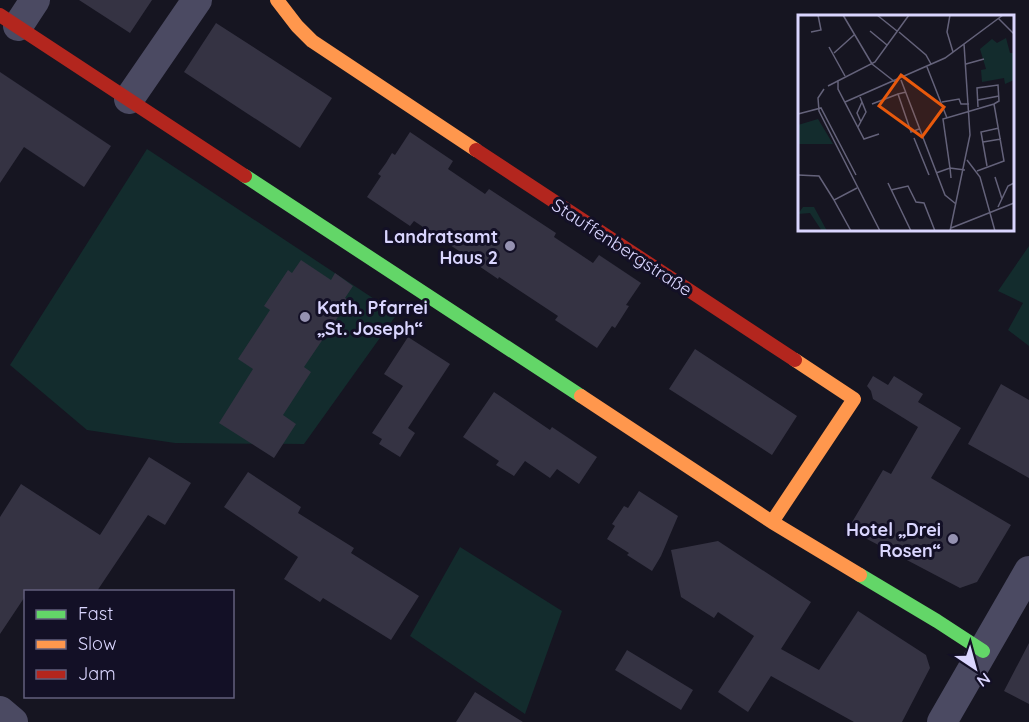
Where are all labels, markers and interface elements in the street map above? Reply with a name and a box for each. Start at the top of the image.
inset map [798,15,1014,231]
street label: Stauffenbergstraße [547,193,697,301]
place label: Landratsamt Haus 2 [384,225,498,269]
marker: Landratsamt Haus 2 [503,239,517,253]
place label: Kath. Pfarrei „St. Joseph“ [317,296,428,340]
marker: Kath. Pfarrei „St. Joseph“ [298,310,312,324]
place label: Hotel „Drei Rosen“ [846,518,941,562]
marker: Hotel „Drei Rosen“ [946,532,960,546]
legend [24,590,234,698]
text: Fast [78,602,113,625]
text: Slow [78,632,116,655]
north arrow [945,638,1005,698]
text: Jam [78,662,116,685]
text: N [973,669,994,692]

